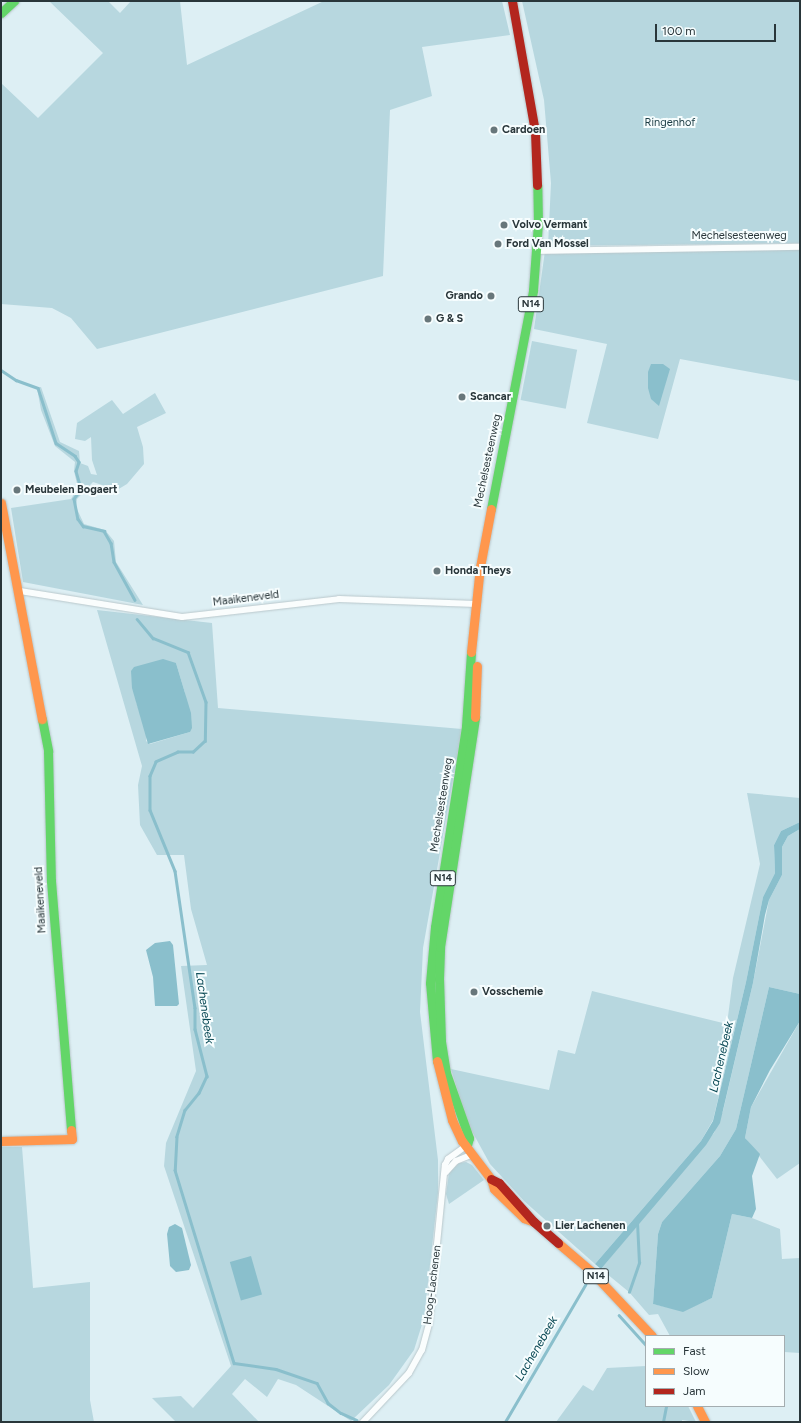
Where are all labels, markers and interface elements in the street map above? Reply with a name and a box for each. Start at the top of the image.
scale bar [657,16,778,42]
text: 100 m [662,24,696,38]
park label: Ringenhof [645,116,695,130]
place label: Cardoen [502,123,545,137]
marker: Cardoen [489,125,499,135]
place label: Volvo Vermant [512,218,587,232]
marker: Volvo Vermant [499,220,509,230]
street label: Mechelsesteenweg [691,229,787,243]
place label: Ford Van Mossel [506,237,589,251]
marker: Ford Van Mossel [493,239,503,249]
place label: Grando [446,289,483,303]
marker: Grando [486,291,496,301]
road number: N14 [517,296,545,312]
place label: G & S [436,312,463,326]
marker: G & S [423,314,433,324]
place label: Scancar [470,390,511,404]
marker: Scancar [457,392,467,402]
street label: Mechelsesteenweg [472,413,504,509]
place label: Meubelen Bogaert [25,483,117,497]
marker: Meubelen Bogaert [12,485,22,495]
place label: Honda Theys [445,564,511,578]
marker: Honda Theys [432,566,442,576]
street label: Maaikeneveld [212,588,280,610]
street label: Mechelsesteenweg [428,757,456,853]
street label: Maaikeneveld [33,866,49,934]
road number: N14 [429,870,457,886]
water label: Lachenebeek [192,971,216,1045]
place label: Vosschemie [482,985,543,999]
marker: Vosschemie [469,987,479,997]
water label: Lachenebeek [707,1020,737,1094]
place label: Lier Lachenen [555,1219,625,1233]
marker: Lier Lachenen [542,1221,552,1231]
street label: Hoog-Lachenen [422,1245,444,1325]
road number: N14 [582,1268,610,1284]
water label: Lachenebeek [513,1314,561,1384]
legend [645,1335,785,1407]
text: Fast [683,1344,706,1358]
text: Slow [683,1364,709,1378]
text: Jam [683,1384,706,1398]

